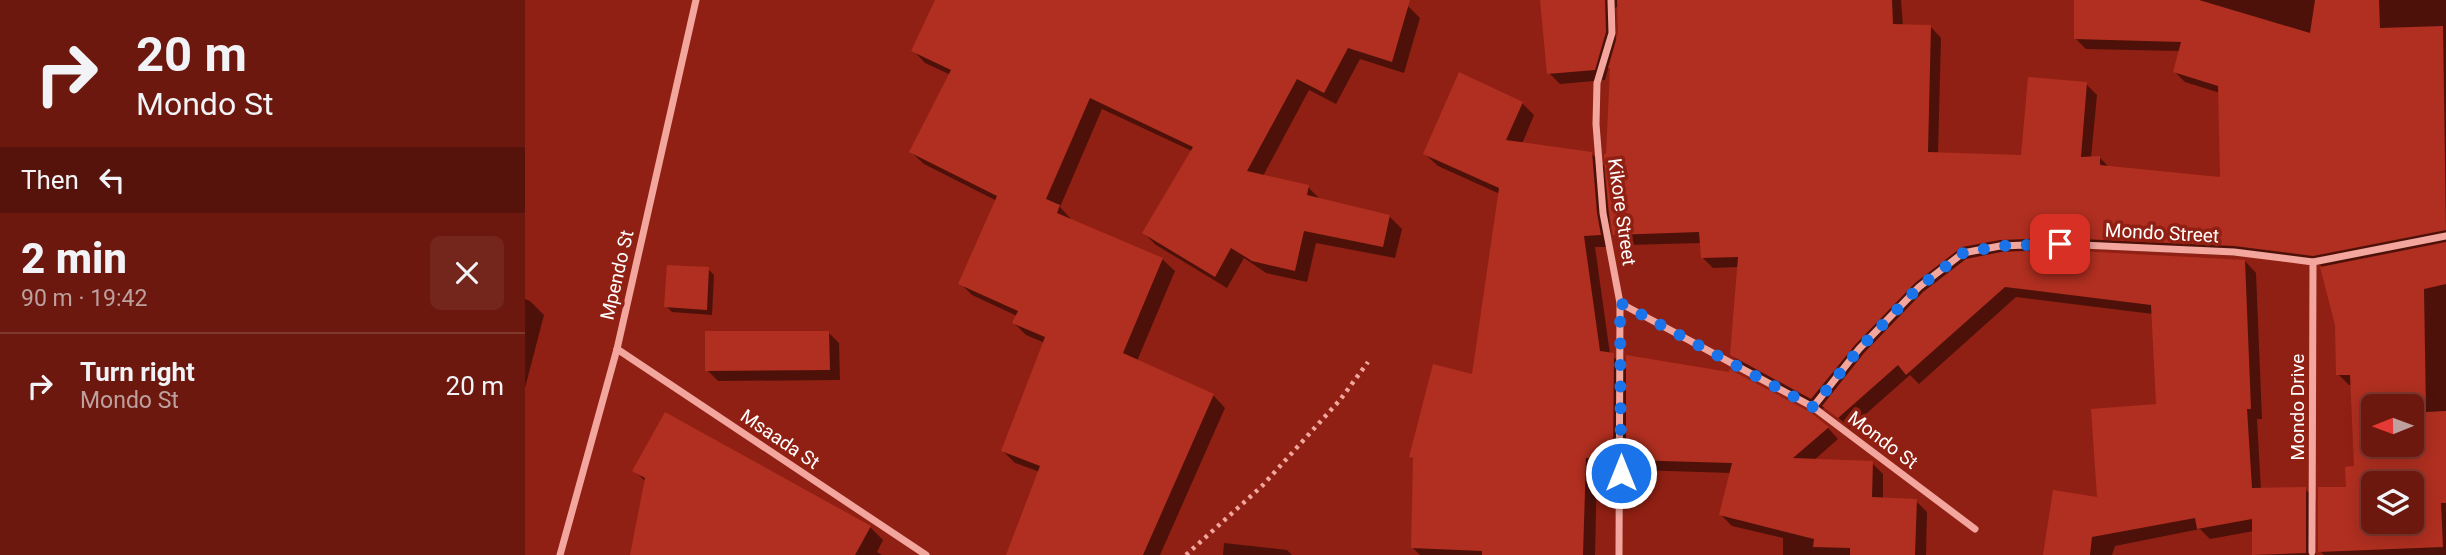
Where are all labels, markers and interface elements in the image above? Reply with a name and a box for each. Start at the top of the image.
text: 20 m [136,26,247,83]
icon: right [21,28,112,119]
text: Mondo St [136,85,274,123]
street label: Kikore Street [1603,157,1641,267]
icon: left [93,161,131,199]
text: Then [21,165,79,195]
pin [2030,214,2090,274]
street label: Mondo Street [2104,219,2220,247]
icon: arrive [2041,225,2079,263]
street label: Mpendo St [595,228,639,322]
text: 2 min [21,234,127,283]
button: close [430,236,504,310]
text: 90 m · 19:42 [21,285,147,312]
street label: Mondo Drive [2286,354,2309,460]
text: Turn right [80,357,195,387]
icon: right [21,367,59,405]
text: 20 m [446,371,504,401]
text: Mondo St [80,387,179,414]
north arrow [2361,394,2424,457]
map controls [2361,394,2424,534]
street label: Msaada St [736,404,824,474]
street label: Mondo St [1843,406,1923,474]
position arrow [1584,436,1658,510]
button: layers [2361,471,2424,534]

